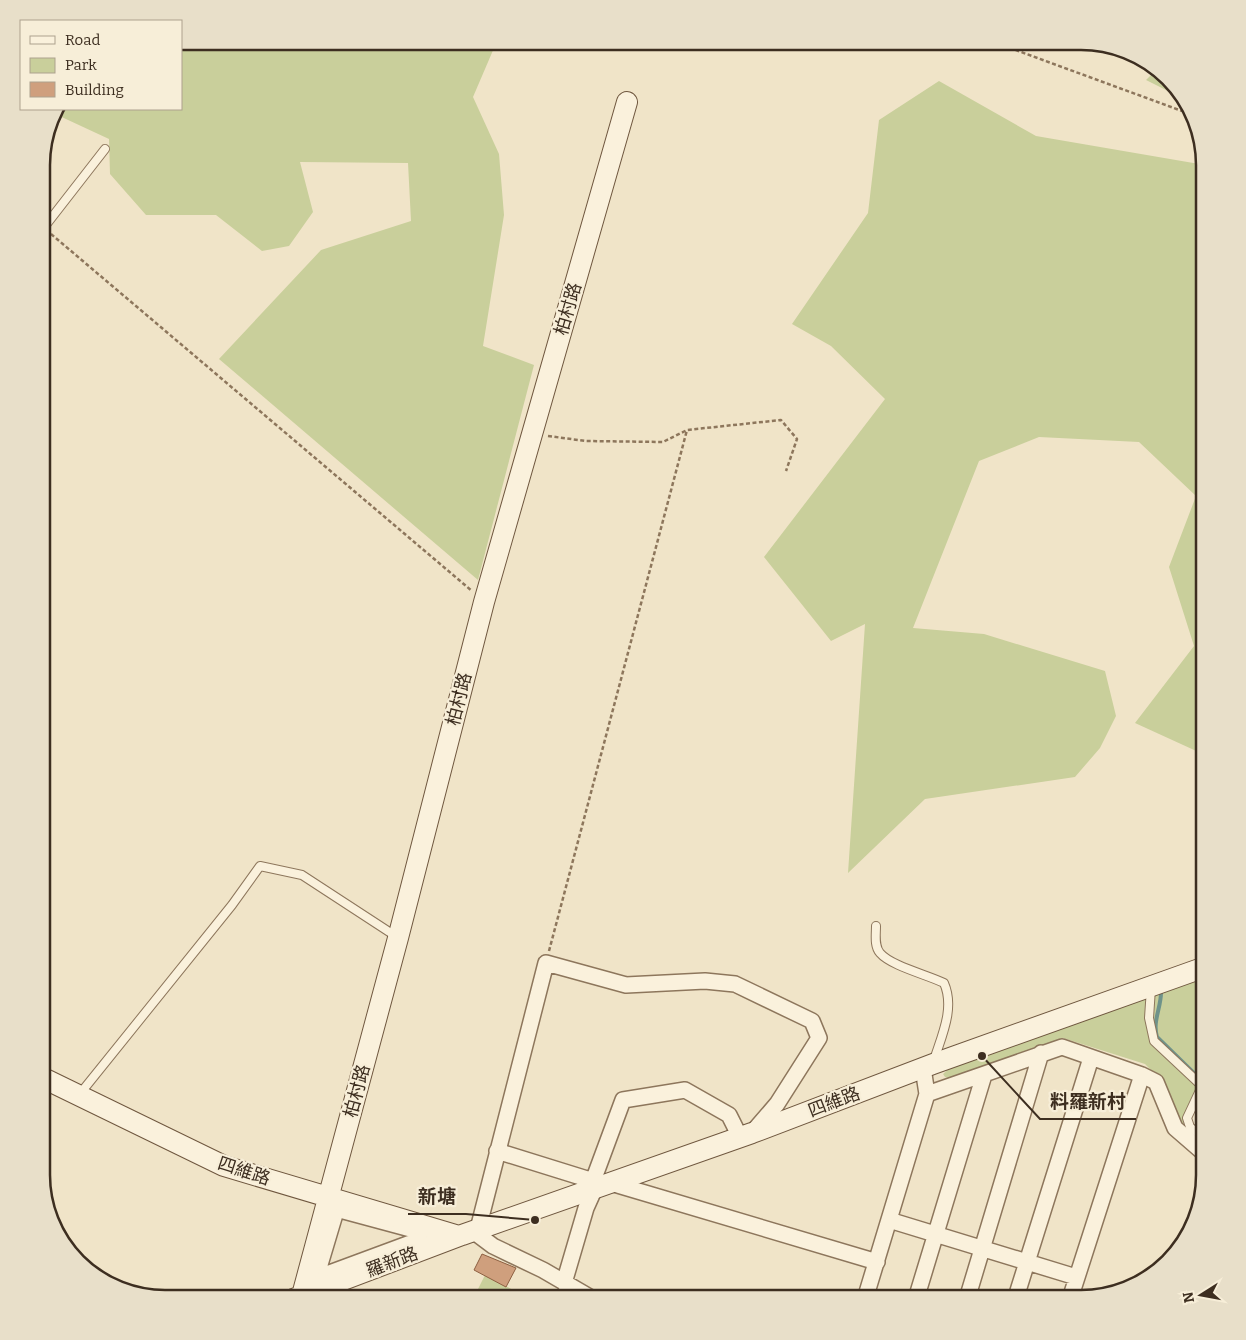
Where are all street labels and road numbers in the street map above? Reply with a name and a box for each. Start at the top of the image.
street label: 柏村路 [550,280,586,338]
street label: 柏村路 [442,670,476,728]
street label: 柏村路 [339,1062,375,1120]
street label: 四維路 [805,1082,863,1122]
street label: 四維路 [215,1152,273,1190]
street label: 羅新路 [363,1242,421,1282]

